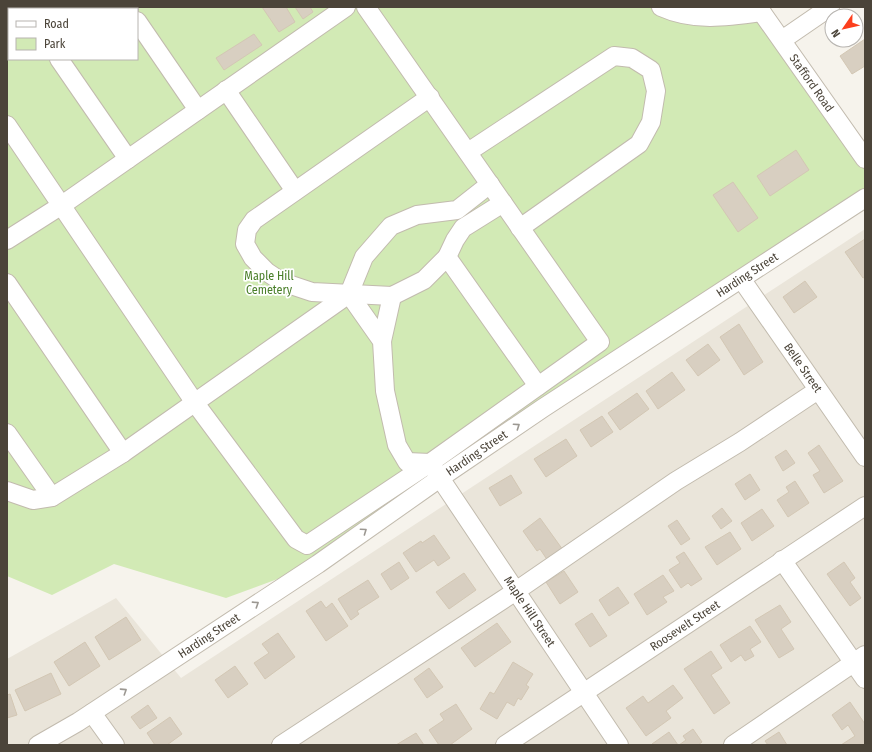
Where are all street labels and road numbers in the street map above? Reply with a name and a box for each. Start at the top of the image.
street label: Stafford Road [786,52,837,115]
street label: Harding Street [714,250,781,300]
street label: Belle Street [781,340,825,395]
street label: Harding Street [443,427,510,479]
street label: Maple Hill Street [501,574,558,649]
street label: Roosevelt Street [647,597,723,654]
street label: Harding Street [176,610,243,661]

